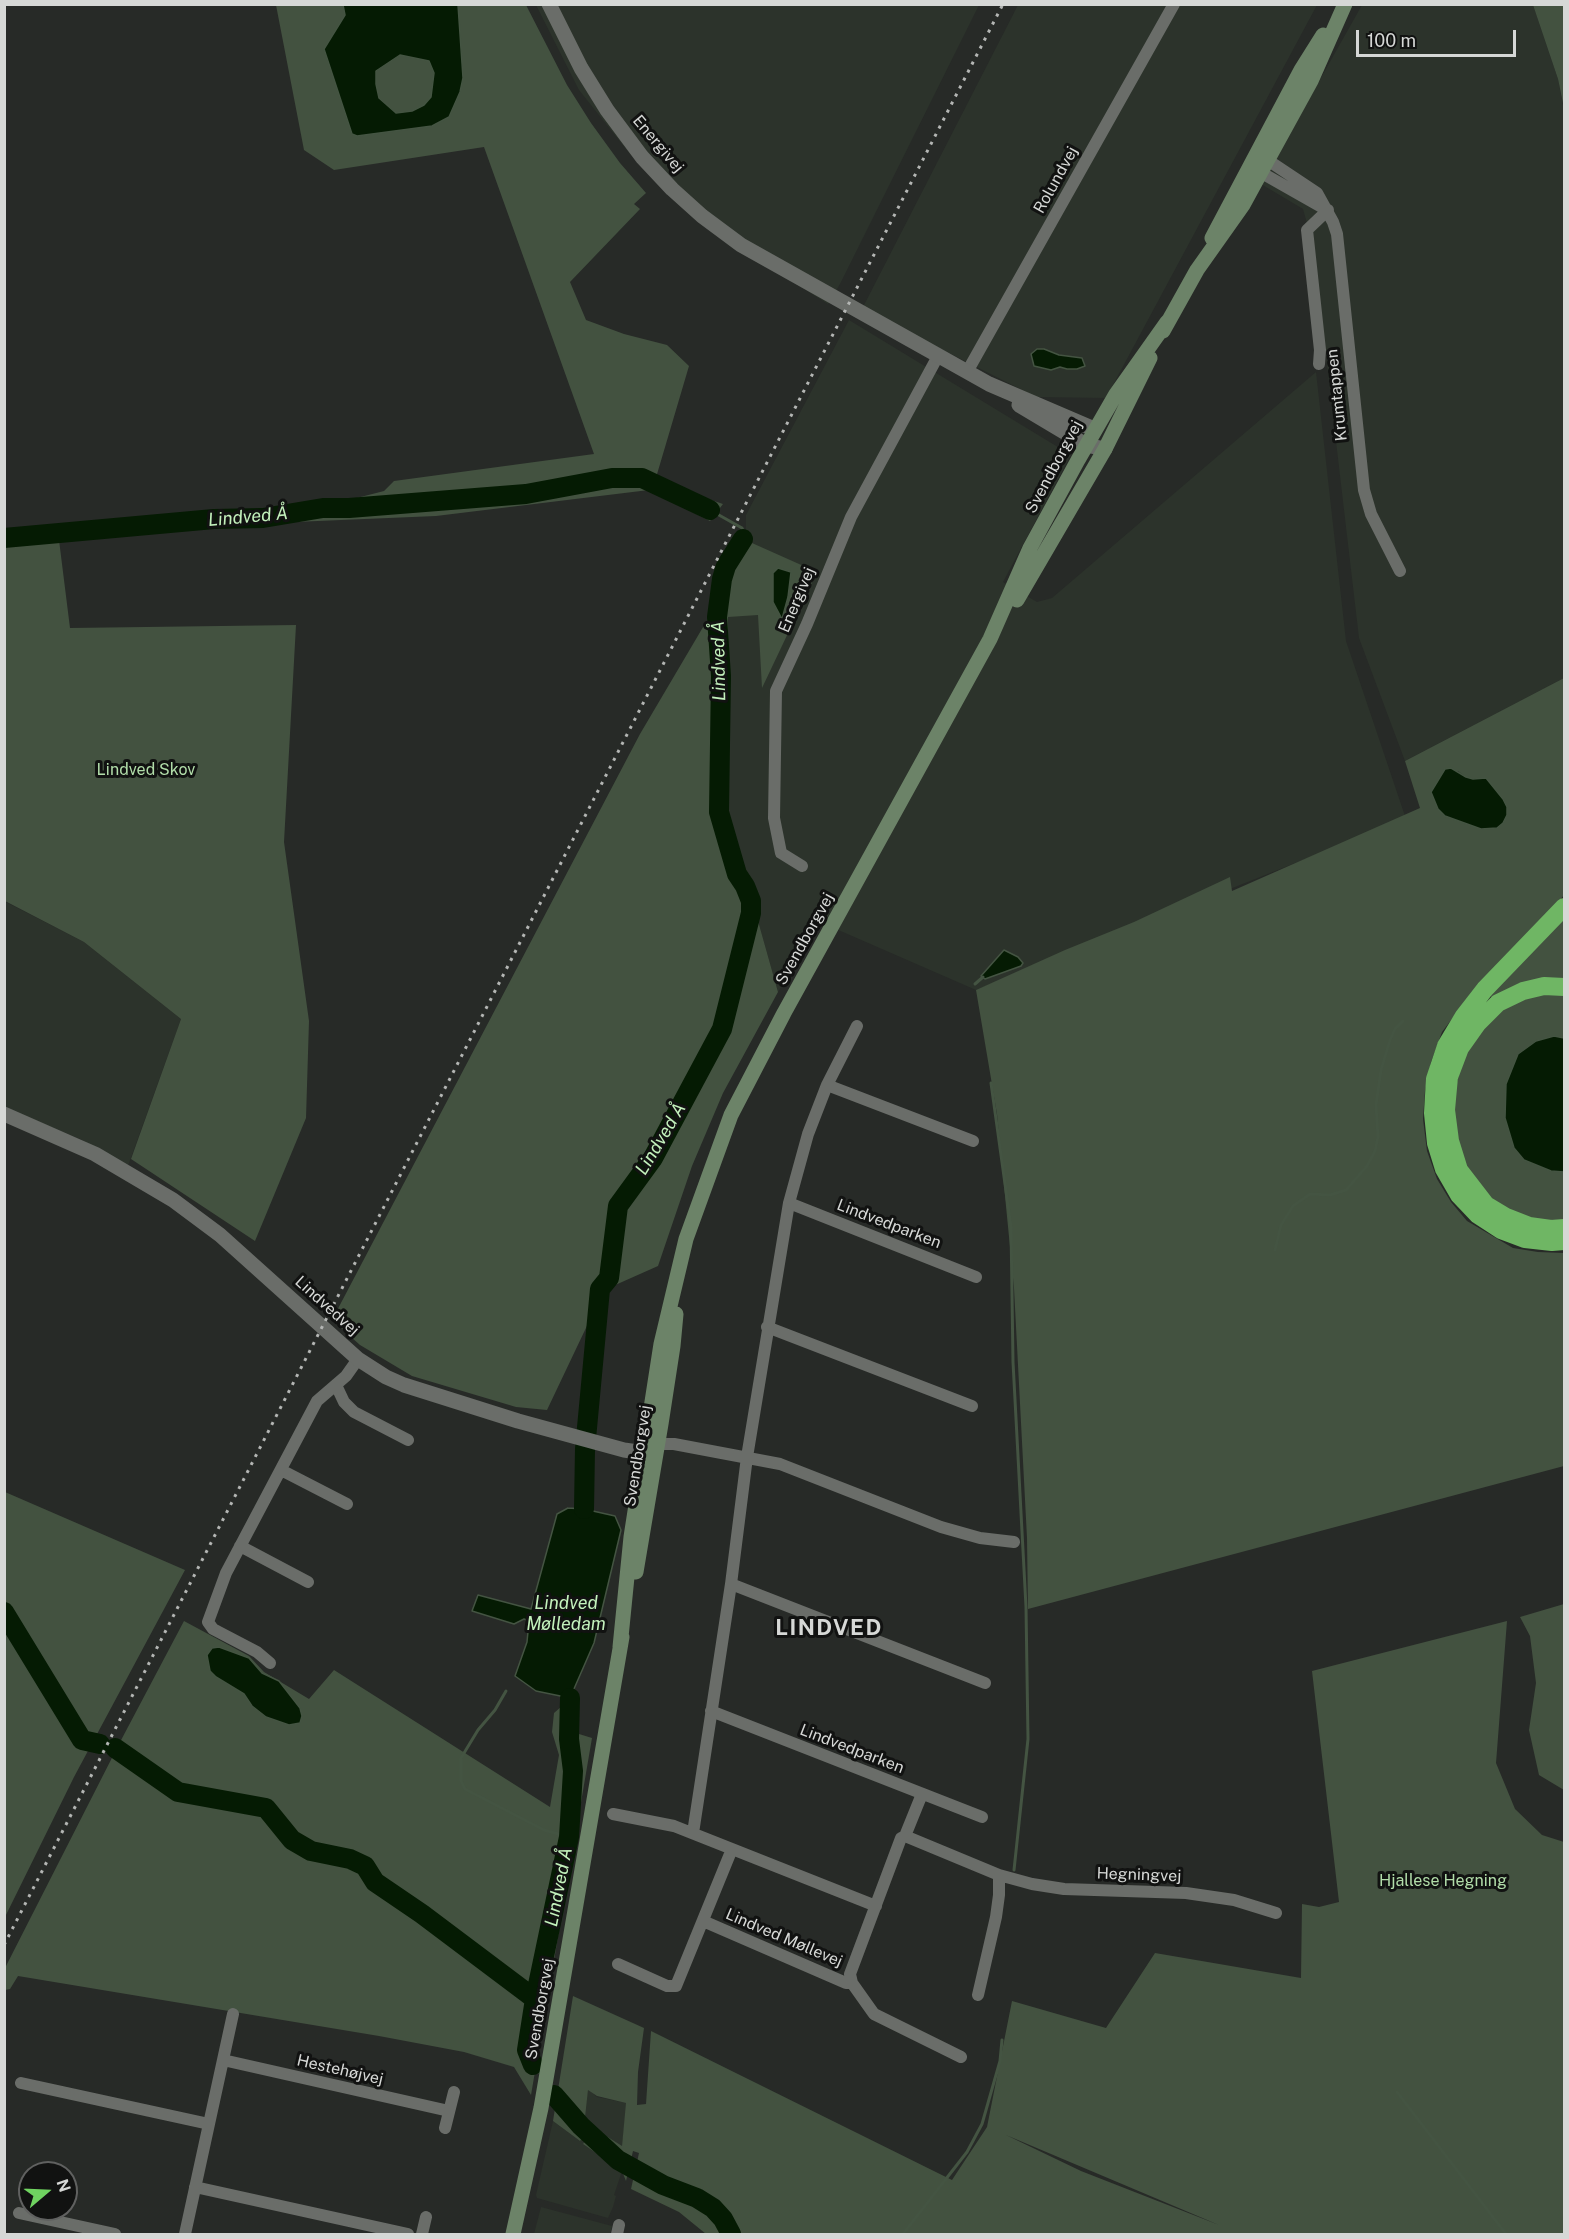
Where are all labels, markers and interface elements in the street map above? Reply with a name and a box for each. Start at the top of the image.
scale bar [1359,18,1520,56]
text: 100 m [1367,30,1416,51]
street label: Energivej [628,111,688,177]
street label: Rolundvej [1030,143,1082,217]
street label: Krumtappen [1323,348,1351,442]
street label: Svendborgvej [1021,417,1087,517]
water label: Lindved Å [207,503,289,531]
street label: Energivej [775,564,819,636]
water label: Lindved Å [708,621,730,701]
park label: Lindved Skov [97,760,195,780]
street label: Svendborgvej [772,890,838,988]
water label: Lindved Å [631,1099,691,1179]
street label: Lindvedparken [834,1195,944,1253]
street label: Lindvedvej [291,1272,363,1340]
street label: Svendborgvej [621,1404,655,1508]
water label: Lindved Mølledam [526,1592,606,1634]
district label: LINDVED [775,1615,883,1641]
street label: Lindvedparken [797,1720,907,1778]
water label: Lindved Å [541,1846,577,1928]
street label: Hegningvej [1096,1864,1182,1886]
park label: Hjallese Hegning [1379,1871,1507,1891]
street label: Lindved Møllevej [723,1905,845,1971]
street label: Svendborgvej [522,1957,558,2061]
street label: Hestehøjvej [295,2051,385,2089]
north arrow [18,2161,78,2221]
text: N [53,2177,75,2195]

